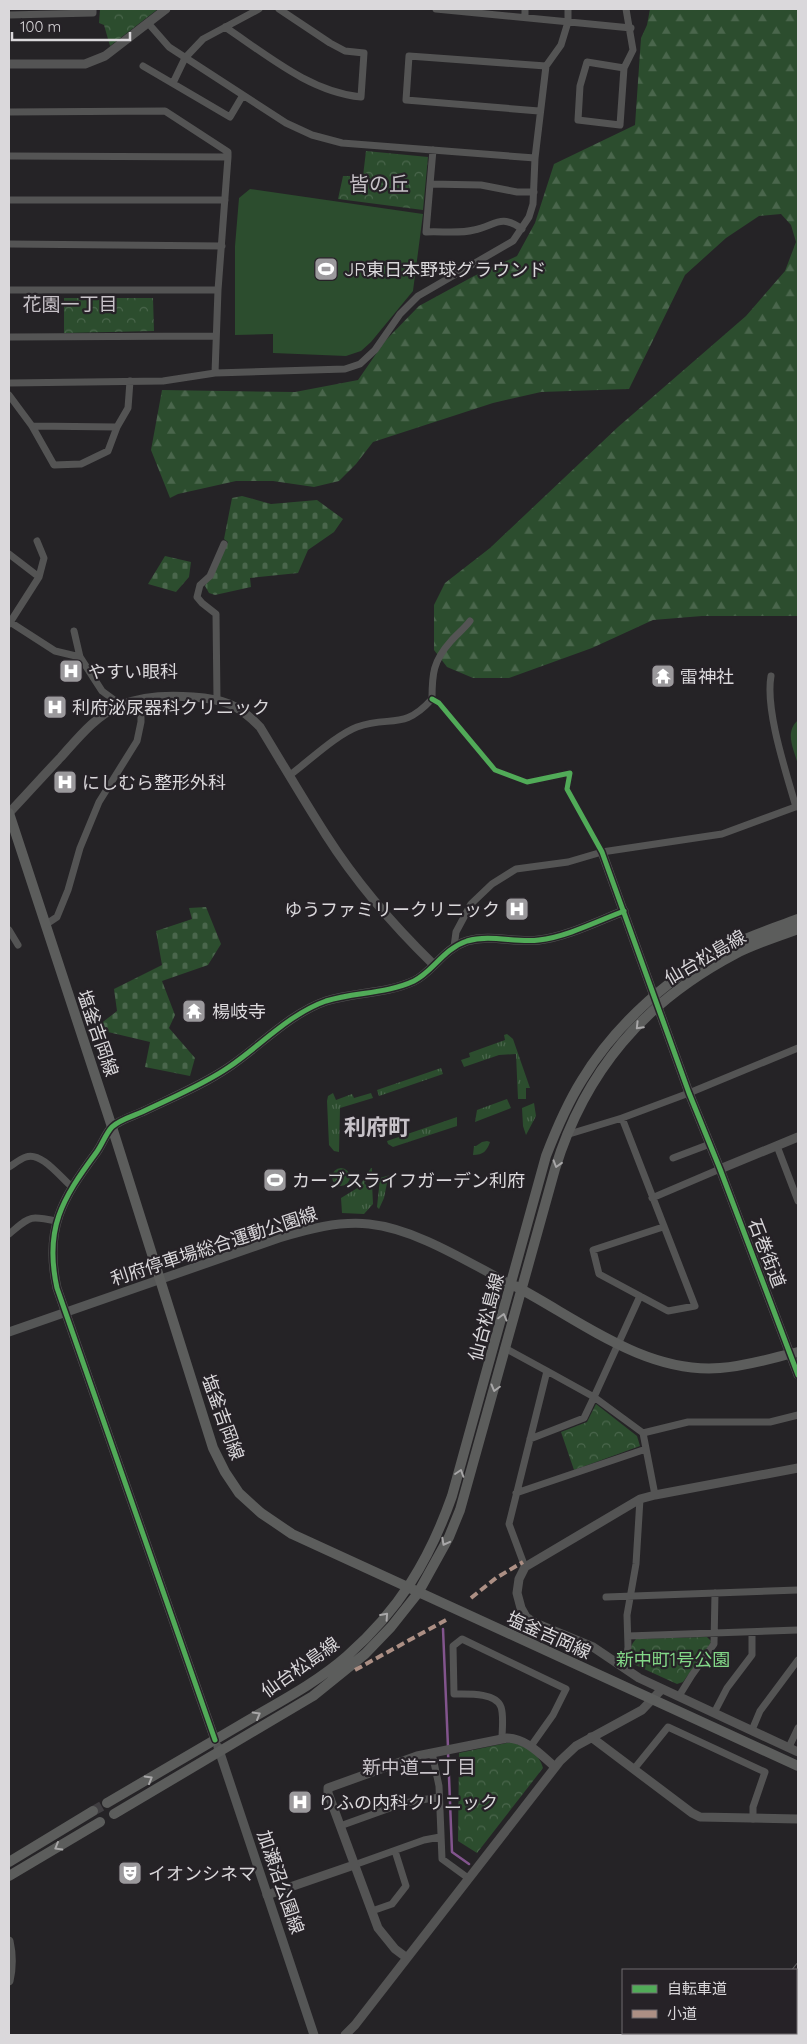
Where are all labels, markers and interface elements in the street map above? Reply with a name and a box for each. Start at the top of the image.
scale bar [12,10,130,42]
text: 100 m [20,17,61,36]
district label: 皆の丘 [349,171,409,196]
sports icon: JR東日本野球グラウンド [313,256,339,282]
place label: JR東日本野球グラウンド [344,258,546,281]
district label: 花園一丁目 [22,292,118,316]
hospital icon: やすい眼科 [58,658,84,684]
place label: やすい眼科 [88,660,178,683]
temple icon: 雷神社 [650,663,676,689]
place label: 雷神社 [680,665,734,688]
hospital icon: 利府泌尿器科クリニック [42,694,68,720]
place label: 利府泌尿器科クリニック [72,696,270,719]
hospital icon: にしむら整形外科 [52,769,78,795]
place label: にしむら整形外科 [82,771,226,794]
hospital icon: ゆうファミリークリニック [504,896,530,922]
place label: ゆうファミリークリニック [284,898,500,921]
street label: 仙台松島線 [660,925,750,989]
street label: 塩釜吉岡線 [72,987,124,1079]
temple icon: 楊岐寺 [181,998,207,1024]
place label: 楊岐寺 [212,1000,266,1023]
one-way arrow [635,1020,644,1029]
district label: 利府町 [344,1113,410,1141]
one-way arrow [552,1159,562,1167]
sports icon: カーブスライフガーデン利府 [262,1167,288,1193]
place label: カーブスライフガーデン利府 [292,1169,525,1192]
street label: 利府停車場総合運動公園線 [108,1202,320,1290]
street label: 石巻街道 [743,1215,791,1291]
street label: 仙台松島線 [463,1271,509,1363]
one-way arrow [498,1313,508,1321]
street label: 塩釜吉岡線 [197,1371,249,1463]
one-way arrow [490,1383,501,1392]
one-way arrow [454,1470,464,1478]
one-way arrow [442,1537,452,1546]
street label: 塩釜吉岡線 [503,1606,595,1664]
one-way arrow [379,1613,388,1622]
street label: 仙台松島線 [257,1632,343,1702]
park label: 新中町1号公園 [616,1648,730,1671]
one-way arrow [252,1711,261,1721]
district label: 新中道二丁目 [362,1755,476,1779]
one-way arrow [144,1775,153,1785]
hospital icon: りふの内科クリニック [287,1789,313,1815]
place label: りふの内科クリニック [318,1791,498,1814]
street label: 加瀬沼公園線 [253,1827,309,1937]
one-way arrow [54,1840,63,1850]
theatre icon: イオンシネマ [117,1860,143,1886]
place label: イオンシネマ [148,1862,256,1885]
legend [622,1969,797,2034]
text: 自転車道 [667,1979,727,1998]
text: 小道 [667,2004,697,2023]

